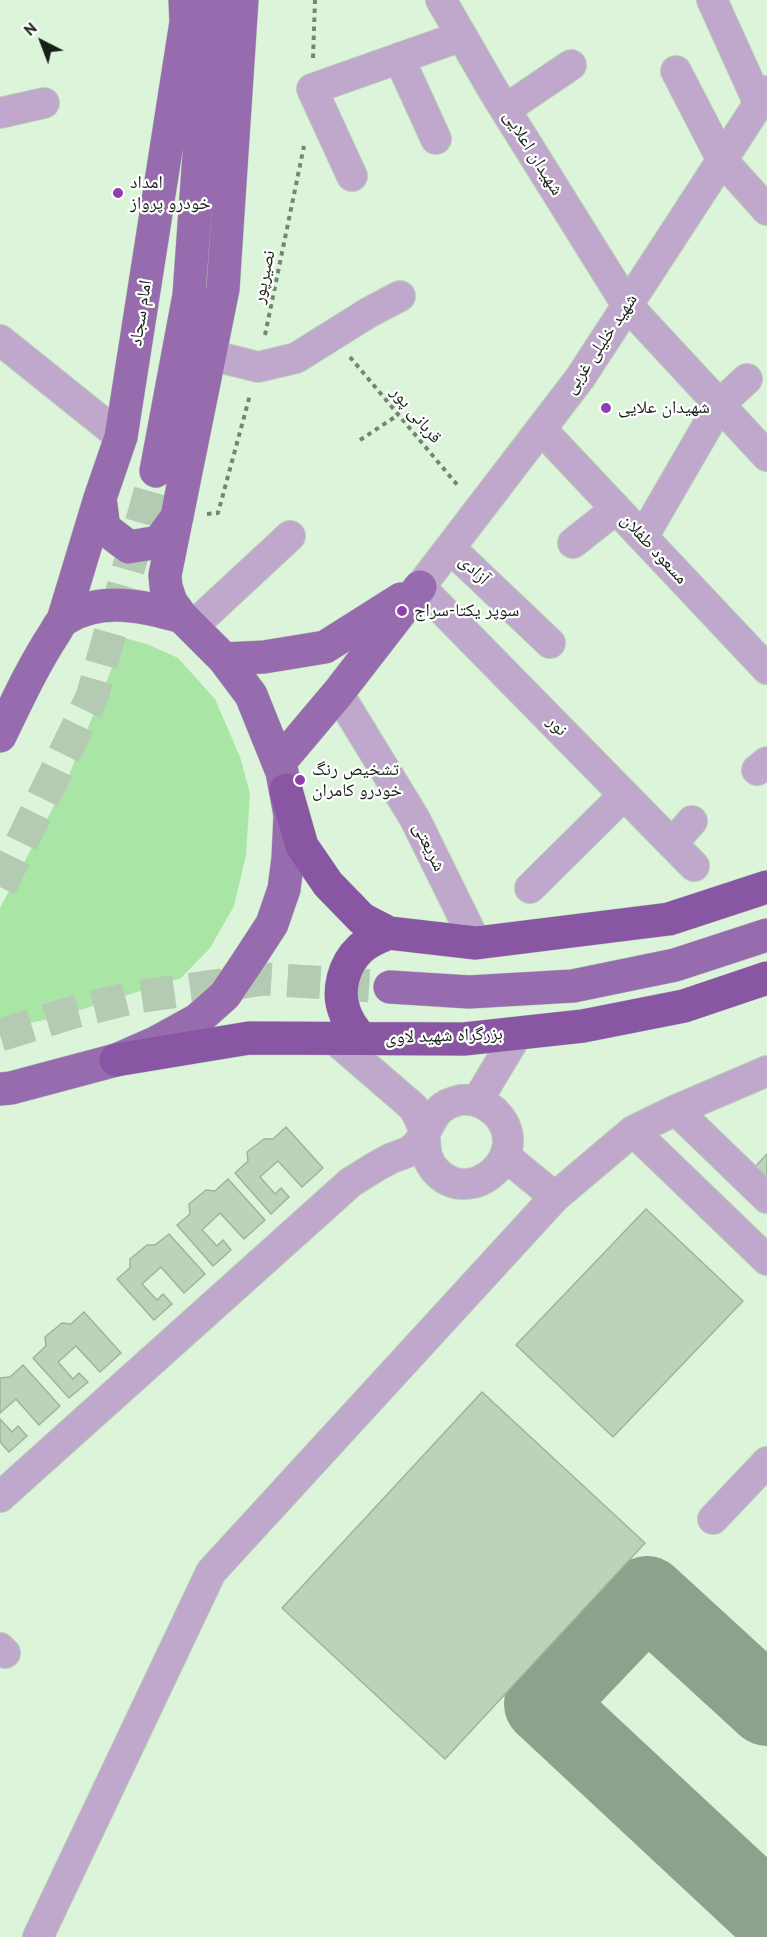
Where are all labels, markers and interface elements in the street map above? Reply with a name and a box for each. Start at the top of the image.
north arrow [12,12,72,72]
text: N [19,18,41,40]
street label: شهیدان اعلایی [498,106,568,200]
place label: امداد خودرو پرواز [130,172,211,214]
marker: امداد خودرو پرواز [111,186,125,200]
street label: نصیرپور [248,248,280,306]
street label: امام سجاد [125,278,157,348]
street label: شهید خلیلی غربی [560,290,642,398]
street label: قربانی پور [386,382,446,448]
place label: شهیدان علایی [618,397,710,419]
marker: شهیدان علایی [599,401,613,415]
street label: مسعود طفلان [616,509,692,589]
street label: آزادی [454,550,494,590]
place label: سوپر یکتا-سراج [414,600,519,622]
marker: سوپر یکتا-سراج [395,604,409,618]
street label: نور [542,711,572,741]
place label: تشخیص رنگ خودرو کامران [312,759,402,802]
marker: تشخیص رنگ خودرو کامران [293,773,307,787]
street label: شریعتی [408,819,450,875]
street label: بزرگراه شهید لاوی [385,1023,503,1049]

